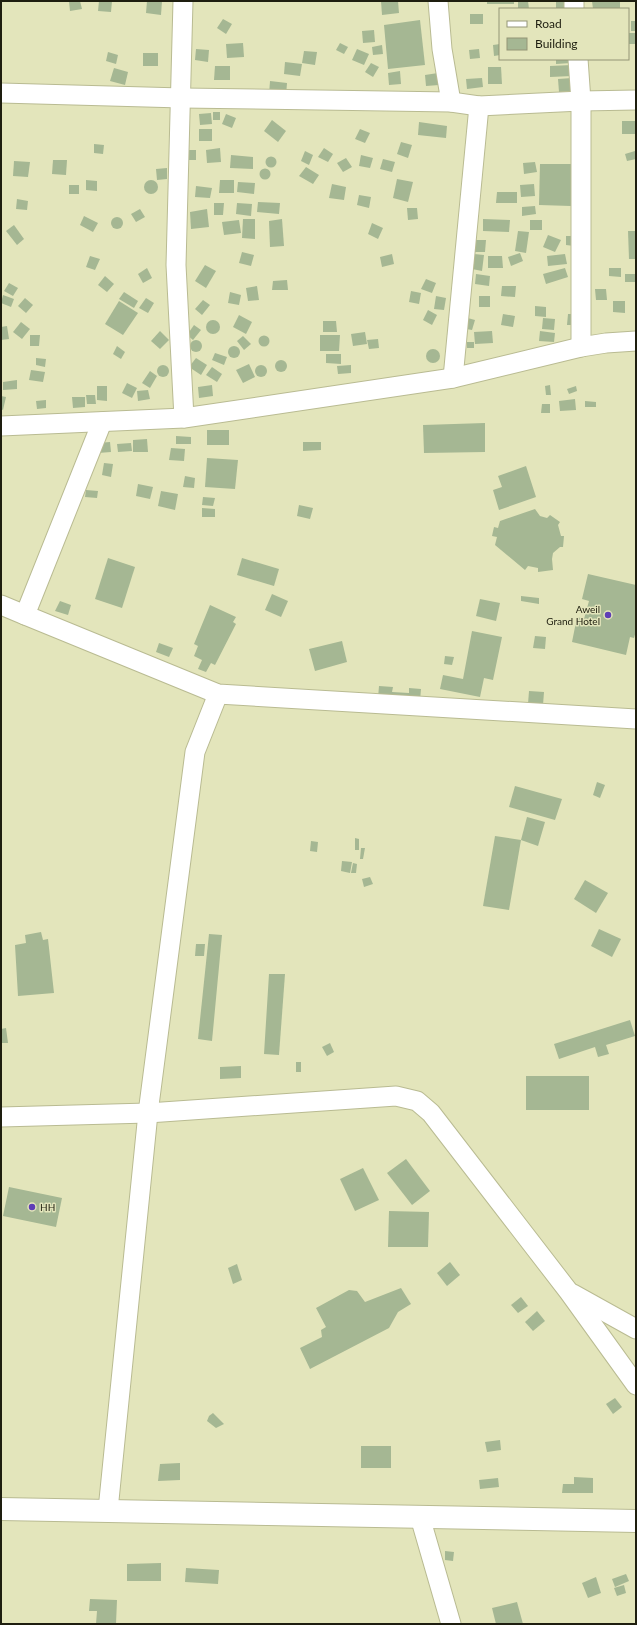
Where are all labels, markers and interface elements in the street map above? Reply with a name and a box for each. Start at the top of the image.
legend [499,8,629,60]
text: Road [535,16,562,31]
text: Building [535,36,578,51]
place label: Aweil Grand Hotel [546,603,600,627]
marker: Aweil Grand Hotel [603,610,613,620]
place label: HH [40,1201,55,1213]
marker: HH [27,1202,37,1212]

